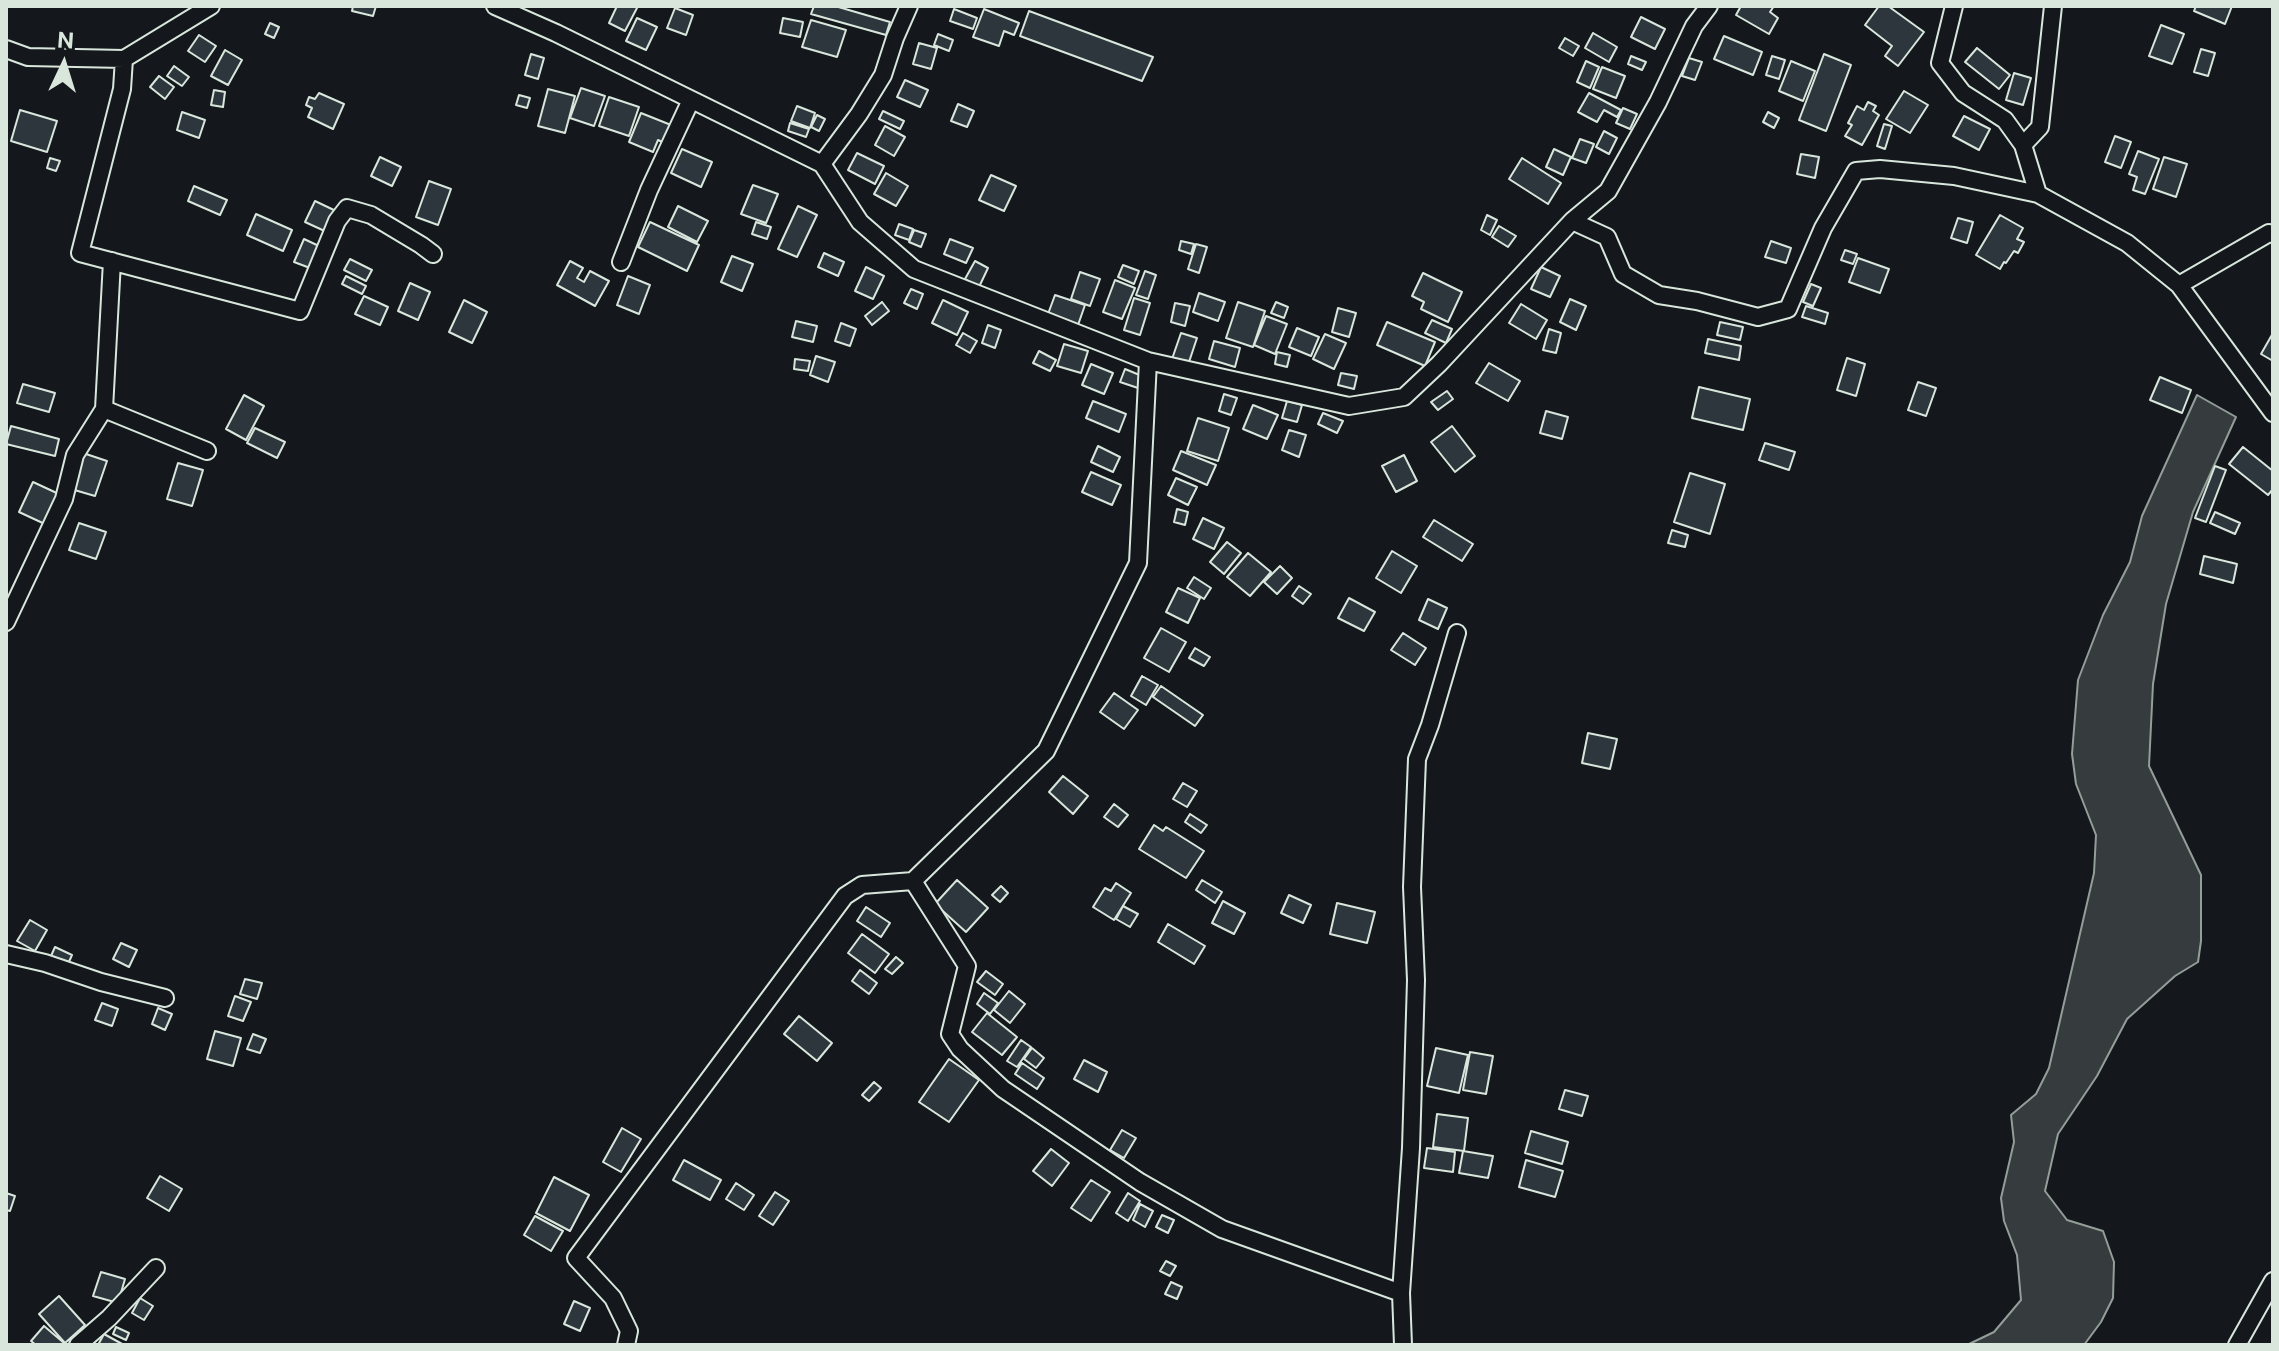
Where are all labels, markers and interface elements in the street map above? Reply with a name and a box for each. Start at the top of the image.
north arrow [24,24,104,104]
text: N [56,26,75,54]

